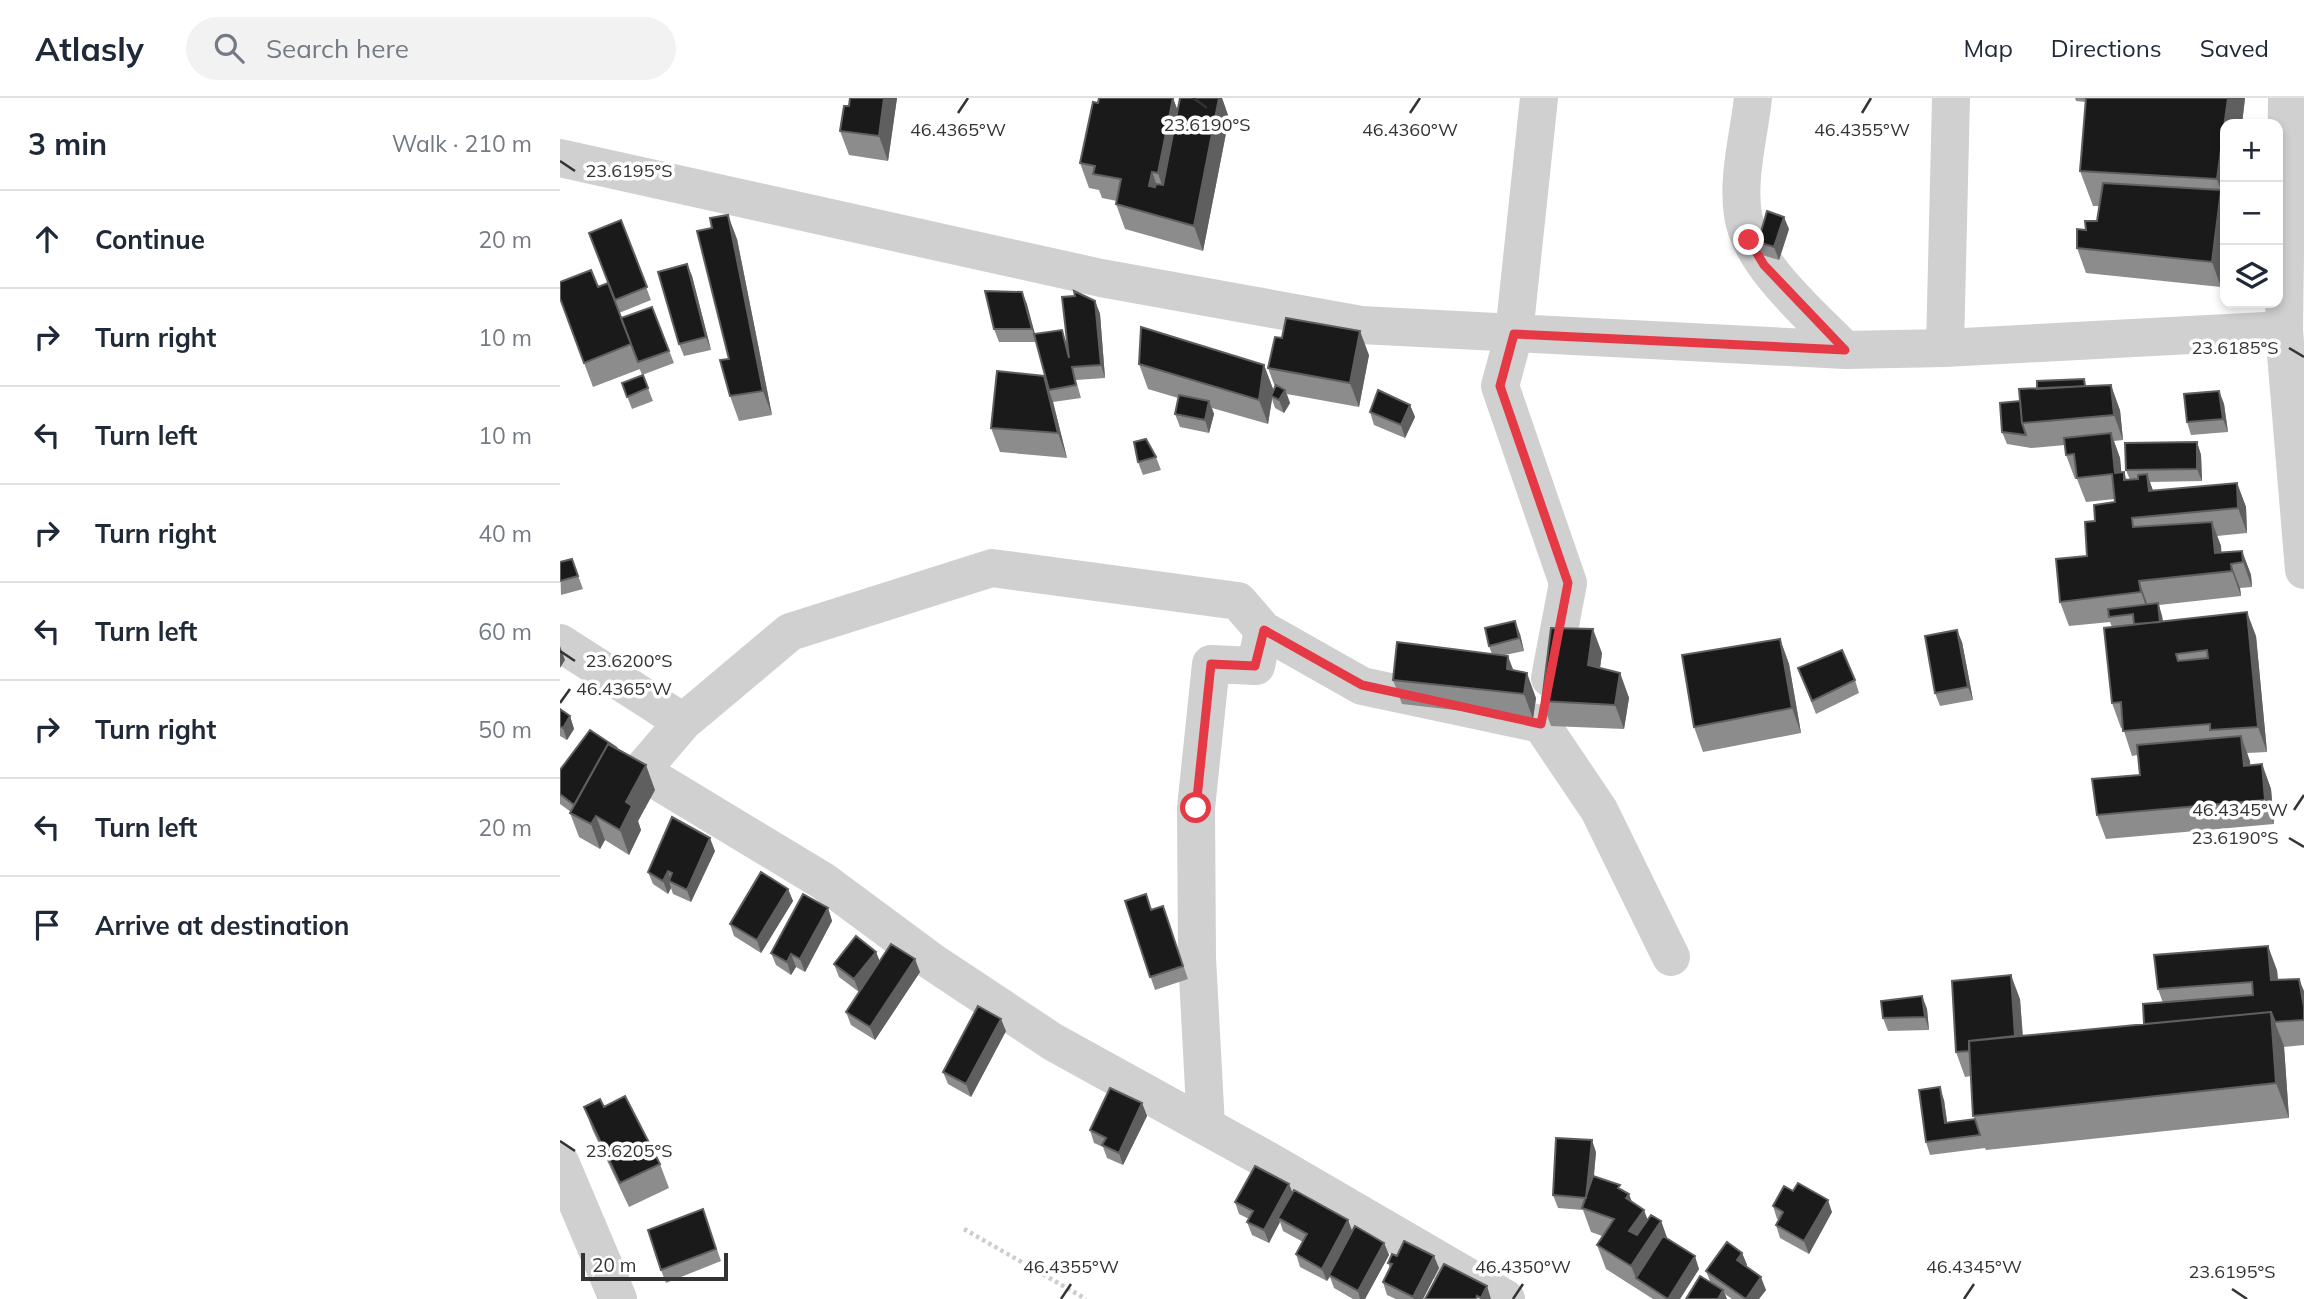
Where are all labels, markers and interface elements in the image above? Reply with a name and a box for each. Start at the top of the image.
search box [186,17,676,80]
text: Atlasly [35,28,144,69]
icon: search [210,29,248,67]
text: Search here [266,32,409,65]
text: Map [1963,33,2013,63]
text: Directions [2051,33,2162,63]
text: Saved [2200,33,2269,63]
text: 23.6190°S [1164,113,1250,136]
text: 46.4365°W [910,118,1006,141]
text: 46.4360°W [1362,118,1458,141]
text: 46.4355°W [1814,118,1910,141]
map controls [2220,119,2283,308]
button: + [2220,119,2283,182]
text: 3 min [28,125,107,163]
text: Walk · 210 m [392,129,532,158]
text: 23.6195°S [586,159,672,182]
button: − [2220,182,2283,245]
icon: ahead [28,220,66,258]
text: Continue [95,223,205,256]
route end [1733,224,1764,255]
text: 20 m [478,225,532,254]
button: layers [2220,245,2283,308]
icon: right [28,318,66,356]
text: Turn right [95,321,216,354]
text: 10 m [478,323,532,352]
text: 23.6185°S [2192,336,2278,359]
icon: left [28,416,66,454]
text: Turn left [95,419,197,452]
text: 10 m [478,421,532,450]
icon: right [28,514,66,552]
text: Turn right [95,517,216,550]
text: 40 m [478,519,532,548]
icon: left [28,612,66,650]
text: Turn left [95,615,197,648]
text: 60 m [478,617,532,646]
text: 23.6200°S [586,649,672,672]
text: 46.4365°W [576,677,672,700]
icon: right [28,710,66,748]
text: Turn right [95,713,216,746]
text: 50 m [478,715,532,744]
route start [1180,792,1211,823]
text: 46.4345°W [2192,798,2288,821]
icon: left [28,808,66,846]
text: Turn left [95,811,197,844]
text: 20 m [478,813,532,842]
text: 23.6190°S [2192,826,2278,849]
icon: arrive [28,906,66,944]
text: Arrive at destination [95,909,350,942]
text: 23.6205°S [586,1139,672,1162]
scale bar [581,1250,728,1282]
text: 20 m [592,1253,636,1277]
text: 46.4355°W [1023,1255,1119,1278]
text: 46.4350°W [1475,1255,1571,1278]
text: 46.4345°W [1926,1255,2022,1278]
text: 23.6195°S [2189,1260,2275,1283]

